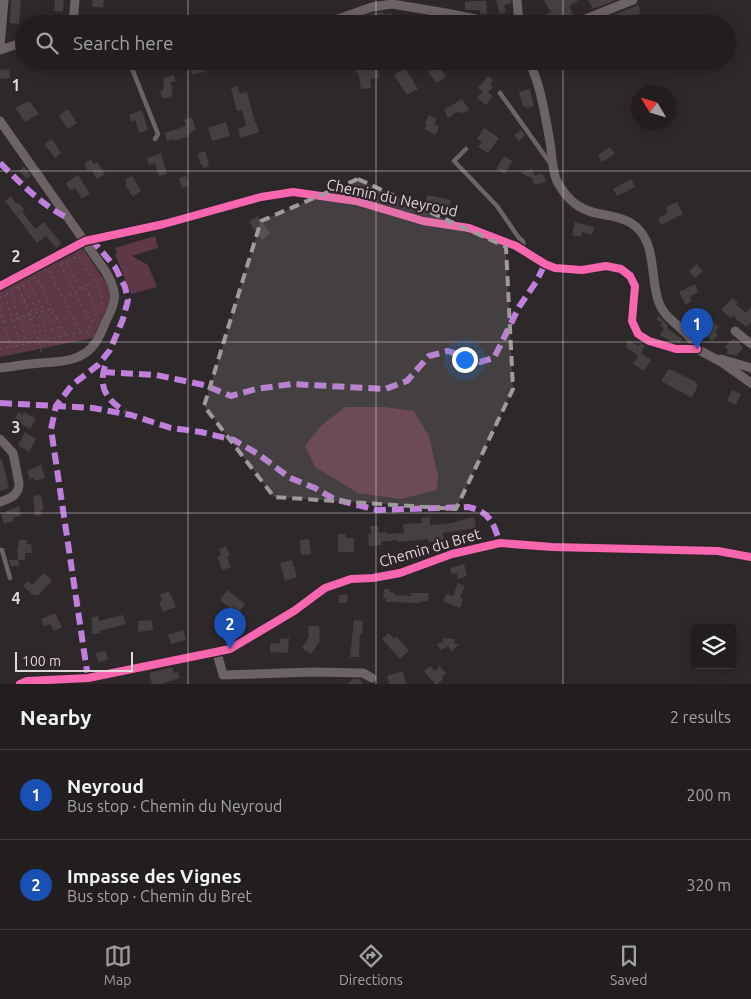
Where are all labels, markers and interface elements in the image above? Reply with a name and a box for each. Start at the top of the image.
search box [15,15,736,70]
icon: search [33,29,61,57]
text: Search here [73,32,173,54]
text: 1 [11,76,21,94]
north arrow [631,85,676,130]
street label: Chemin du Neyroud [325,175,459,220]
text: 2 [11,247,21,265]
pin: 1 [681,308,713,349]
your location [452,347,478,373]
text: 3 [11,418,21,436]
street label: Chemin du Bret [377,525,483,570]
text: 4 [11,589,21,607]
pin: 2 [214,608,246,649]
map controls [691,624,736,669]
button: layers [691,624,736,669]
scale bar [15,649,132,672]
text: 100 m [22,653,61,669]
text: Nearby [20,705,91,729]
text: 2 results [670,708,731,726]
text: Neyroud [67,775,144,797]
text: 1 [31,786,41,804]
text: 200 m [686,786,731,804]
text: Bus stop · Chemin du Neyroud [67,797,282,815]
text: Impasse des Vignes [67,865,241,887]
text: 2 [31,876,41,894]
text: 320 m [686,876,731,894]
text: Bus stop · Chemin du Bret [67,887,252,905]
tab: Map [104,942,132,988]
tab: Directions [339,942,403,988]
tab: Saved [610,942,647,988]

